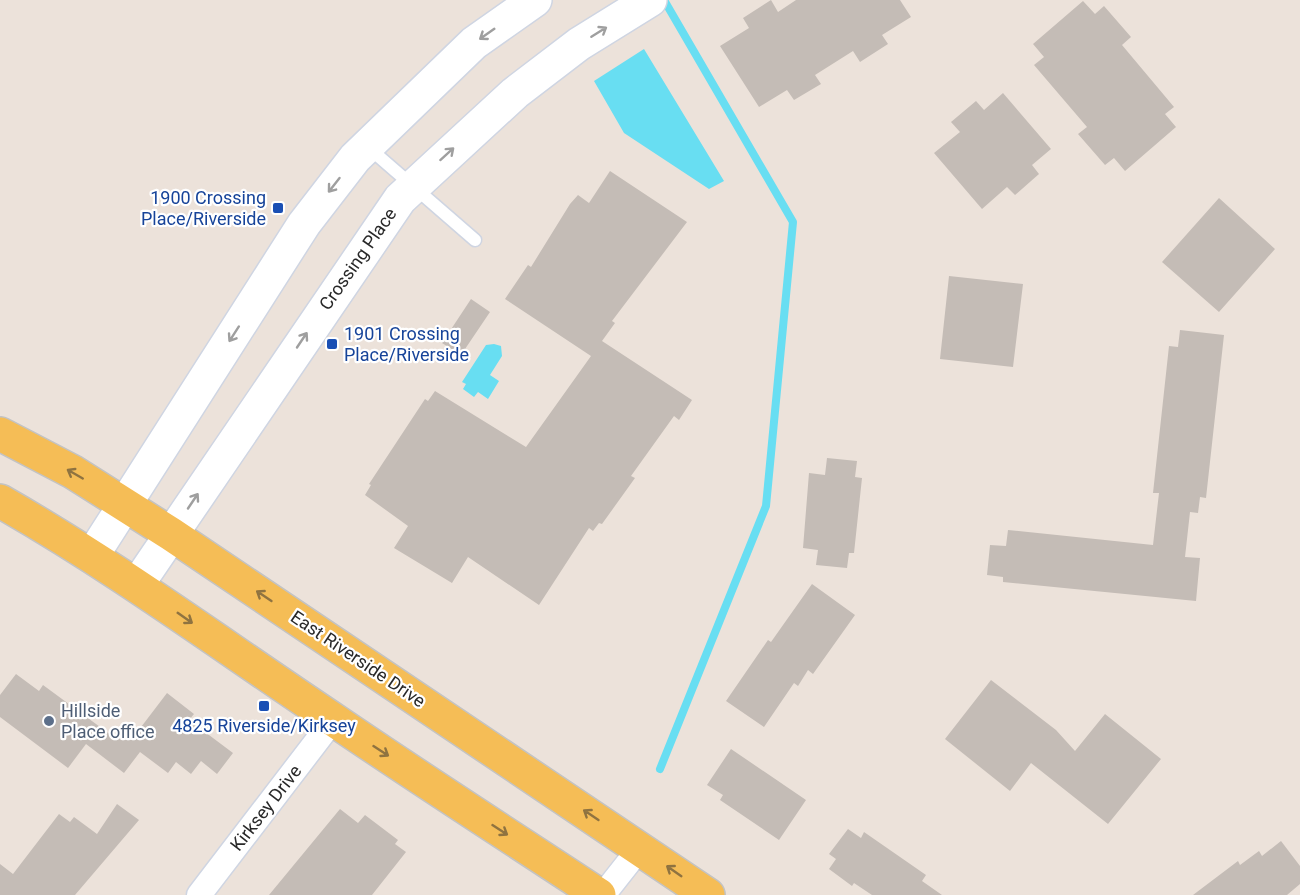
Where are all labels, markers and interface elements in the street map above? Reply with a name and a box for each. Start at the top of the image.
one-way arrow [590,25,607,37]
one-way arrow [480,28,496,40]
one-way arrow [439,147,454,161]
one-way arrow [328,177,341,193]
place label: 1900 Crossing Place/Riverside [141,187,266,229]
marker: 1900 Crossing Place/Riverside [271,201,285,215]
street label: Crossing Place [315,204,401,314]
place label: 1901 Crossing Place/Riverside [344,323,469,365]
one-way arrow [228,325,240,342]
one-way arrow [296,332,308,349]
marker: 1901 Crossing Place/Riverside [325,337,339,351]
one-way arrow [67,468,84,480]
one-way arrow [186,493,199,510]
one-way arrow [256,590,272,602]
street label: East Riverside Drive [287,606,430,711]
one-way arrow [176,612,193,624]
marker: 4825 Riverside/Kirksey [257,699,271,713]
place label: Hillside Place office [61,700,155,742]
marker: Hillside Place office [42,714,56,728]
place label: 4825 Riverside/Kirksey [172,715,356,736]
one-way arrow [372,746,389,758]
street label: Kirksey Drive [226,761,306,855]
one-way arrow [584,809,600,821]
one-way arrow [491,824,508,836]
one-way arrow [666,865,683,877]

